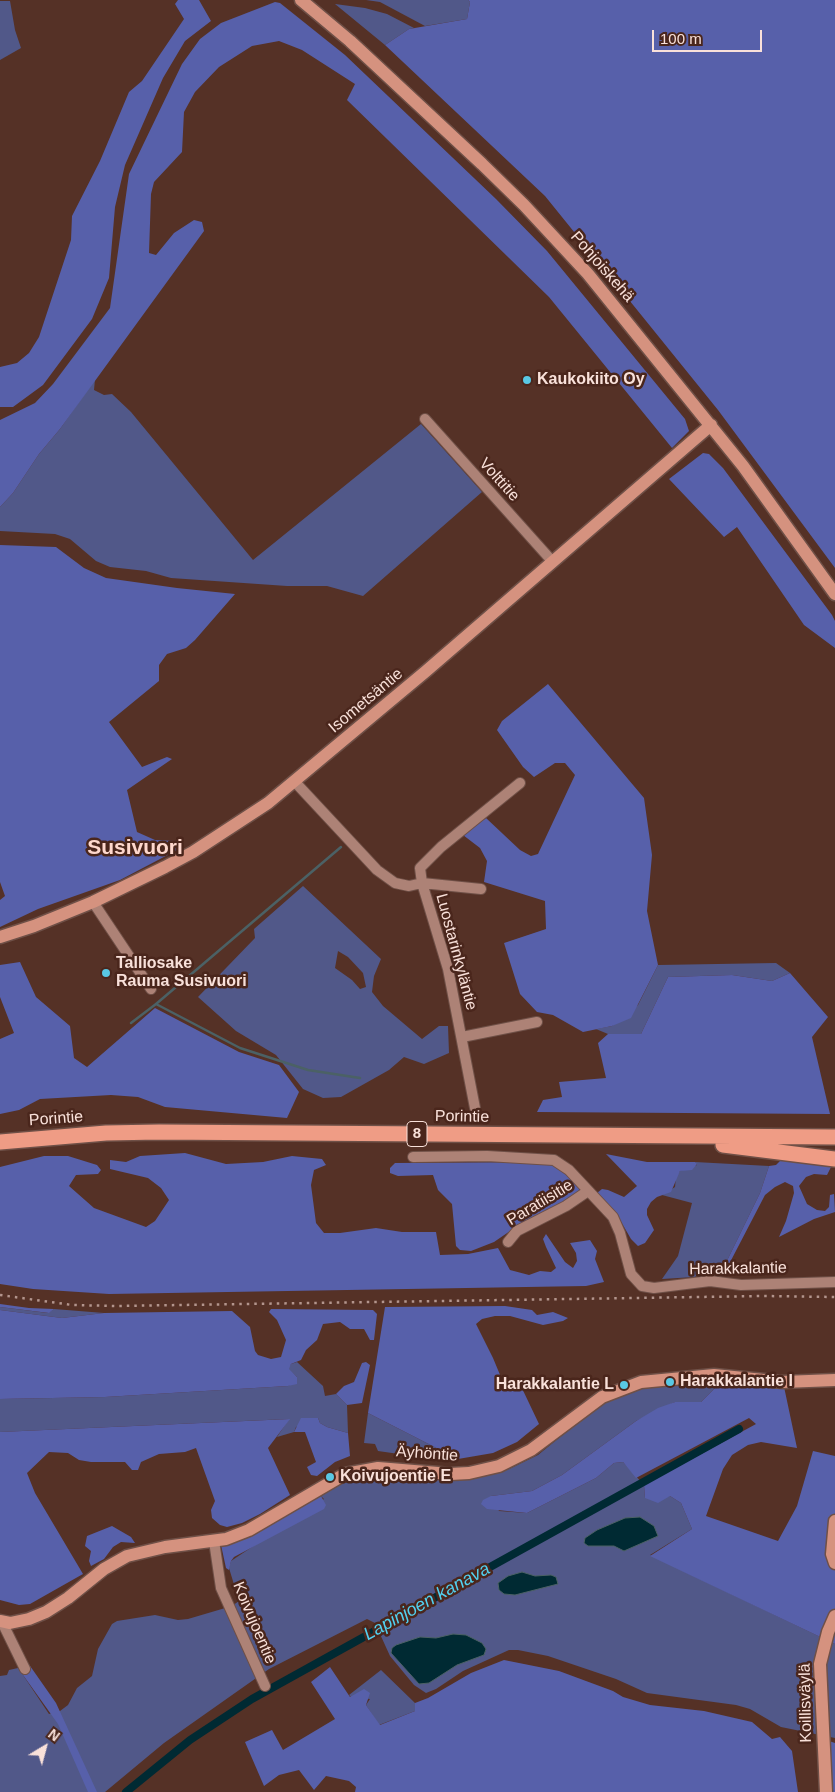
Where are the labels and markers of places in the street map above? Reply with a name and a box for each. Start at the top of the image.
place label: Kaukokiito Oy [537,370,645,390]
marker: Kaukokiito Oy [521,374,533,386]
place label: Talliosake Rauma Susivuori [116,954,247,992]
marker: Talliosake Rauma Susivuori [100,967,112,979]
place label: Harakkalantie I [680,1372,793,1392]
place label: Harakkalantie L [496,1375,614,1395]
marker: Harakkalantie I [664,1376,676,1388]
marker: Harakkalantie L [618,1379,630,1391]
place label: Koivujoentie E [340,1467,451,1487]
marker: Koivujoentie E [324,1471,336,1483]

